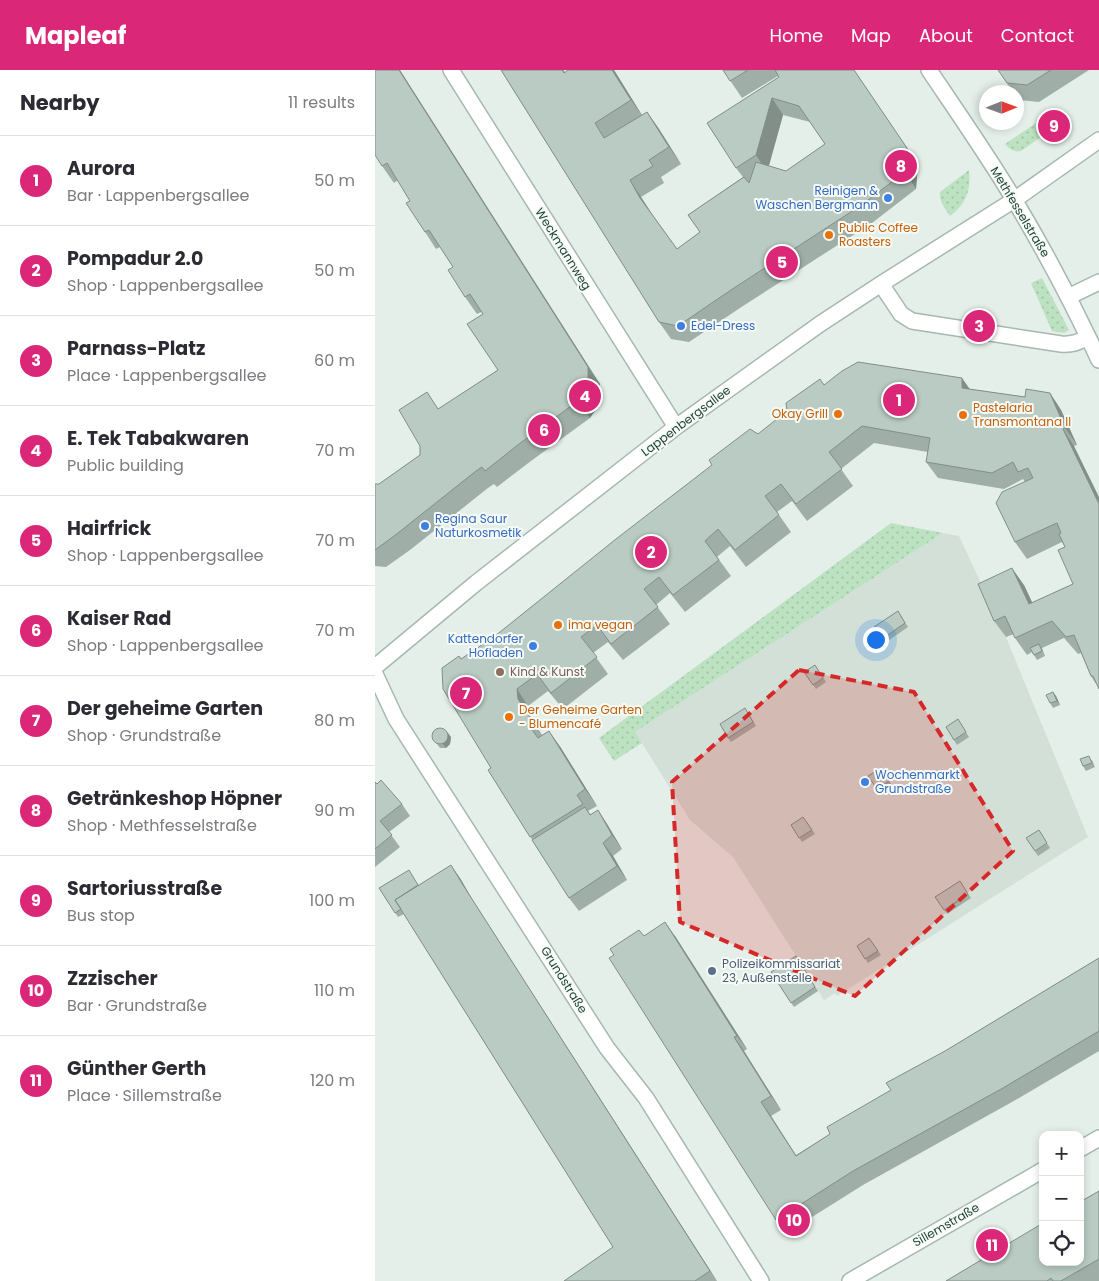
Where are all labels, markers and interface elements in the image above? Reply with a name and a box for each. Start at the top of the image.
text: Mapleaf [25,19,126,52]
text: Home [769,23,823,48]
text: Map [851,23,891,48]
text: About [919,23,973,48]
text: Contact [1001,23,1074,48]
north arrow [979,85,1024,130]
text: Nearby [20,88,100,117]
text: 11 results [288,91,355,114]
pin: 9 [1038,107,1070,145]
pin: 8 [885,147,917,185]
text: Aurora [67,155,135,182]
street label: Methfesselstraße [987,163,1054,260]
text: 1 [33,169,39,192]
text: 50 m [314,169,355,192]
place label: Reinigen & Waschen Bergmann [755,182,878,213]
text: Bar · Lappenbergsallee [67,184,249,207]
marker: Reinigen & Waschen Bergmann [882,192,894,204]
street label: Weckmannweg [531,204,595,293]
place label: Public Coffee Roasters [839,219,918,250]
marker: Public Coffee Roasters [823,229,835,241]
pin: 5 [766,243,798,281]
text: Pompadur 2.0 [67,245,203,272]
text: 2 [31,259,41,282]
text: 50 m [314,259,355,282]
text: Shop · Lappenbergsallee [67,274,264,297]
pin: 3 [963,307,995,345]
place label: Edel-Dress [691,317,755,334]
marker: Edel-Dress [675,320,687,332]
text: Parnass-Platz [67,335,205,362]
text: 3 [31,349,41,372]
text: 60 m [314,349,355,372]
text: Place · Lappenbergsallee [67,364,267,387]
pin: 4 [569,377,601,415]
street label: Lappenbergsallee [637,381,734,460]
pin: 1 [883,381,915,419]
place label: Pastelaria Transmontana II [973,399,1071,430]
place label: Okay Grill [772,405,828,422]
marker: Okay Grill [832,408,844,420]
marker: Pastelaria Transmontana II [957,409,969,421]
pin: 6 [528,411,560,449]
text: E. Tek Tabakwaren [67,425,249,452]
text: 4 [31,439,41,462]
text: 70 m [315,439,355,462]
text: Public building [67,454,184,477]
place label: Regina Saur Naturkosmetik [435,510,522,541]
text: Hairfrick [67,515,151,542]
marker: Regina Saur Naturkosmetik [419,520,431,532]
text: 5 [31,529,41,552]
text: 70 m [315,529,355,552]
pin: 2 [635,533,667,571]
text: Shop · Lappenbergsallee [67,544,264,567]
text: Kaiser Rad [67,605,171,632]
place label: ima vegan [568,616,633,633]
text: 6 [31,619,41,642]
text: 70 m [315,619,355,642]
marker: ima vegan [552,619,564,631]
your location [863,627,889,653]
place label: Kattendorfer Hofladen [448,630,524,661]
text: Shop · Lappenbergsallee [67,634,264,657]
marker: Kattendorfer Hofladen [527,640,539,652]
place label: Kind & Kunst [510,663,584,680]
marker: Kind & Kunst [494,666,506,678]
pin: 7 [450,674,482,712]
text: Der geheime Garten [67,695,263,722]
place label: Der Geheime Garten - Blumencafé [519,701,642,732]
text: 7 [32,709,40,732]
text: 80 m [314,709,355,732]
marker: Der Geheime Garten - Blumencafé [503,711,515,723]
text: Shop · Grundstraße [67,724,221,747]
place label: Wochenmarkt Grundstraße [875,766,960,797]
marker: Wochenmarkt Grundstraße [859,776,871,788]
text: Getränkeshop Höpner [67,785,282,812]
text: 8 [31,799,41,822]
text: 90 m [314,799,355,822]
text: Shop · Methfesselstraße [67,814,257,837]
text: Sartoriusstraße [67,875,222,902]
text: 9 [31,889,41,912]
text: 100 m [309,889,355,912]
text: Bus stop [67,904,135,927]
street label: Grundstraße [537,943,592,1017]
place label: Polizeikommissariat 23, Außenstelle [722,955,840,986]
text: Zzzischer [67,965,158,992]
marker: Polizeikommissariat 23, Außenstelle [706,965,718,977]
text: 10 [28,979,44,1002]
text: 110 m [314,979,355,1002]
text: Bar · Grundstraße [67,994,207,1017]
text: Günther Gerth [67,1055,206,1082]
text: 11 [30,1069,42,1092]
text: 120 m [310,1069,355,1092]
text: Place · Sillemstraße [67,1084,222,1107]
map controls [1039,1131,1084,1266]
button: + [1039,1131,1084,1176]
button: − [1039,1176,1084,1221]
street label: Sillemstraße [909,1199,982,1251]
pin: 10 [778,1201,810,1239]
button: locate [1039,1221,1084,1266]
pin: 11 [976,1226,1008,1264]

